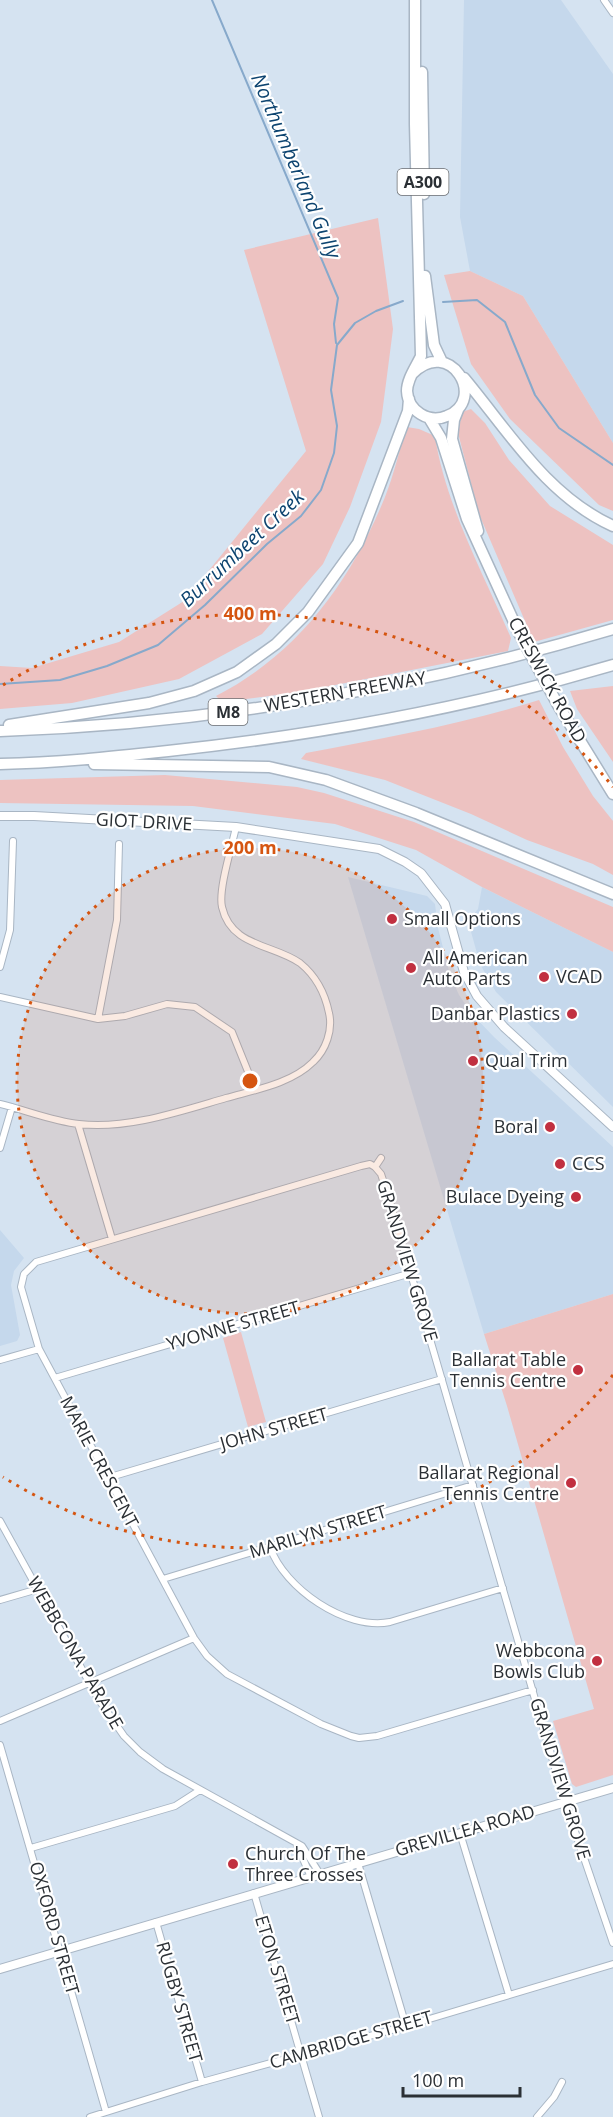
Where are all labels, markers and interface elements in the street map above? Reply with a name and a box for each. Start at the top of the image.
water label: Northumberland Gully [245,69,348,264]
road number: A300 [398,169,448,195]
water label: Burrumbeet Creek [174,482,311,612]
text: 400 m [223,601,277,625]
street label: CRESWICK ROAD [503,612,592,747]
street label: WESTERN FREEWAY [262,665,429,717]
road number: M8 [208,699,248,725]
street label: GIOT DRIVE [95,806,193,836]
text: 200 m [223,835,277,859]
place label: Small Options [404,906,521,930]
marker: Small Options [385,912,399,926]
place label: All American Auto Parts [423,945,528,990]
marker: All American Auto Parts [404,961,418,975]
place label: VCAD [556,964,603,988]
marker: VCAD [537,970,551,984]
place label: Danbar Plastics [431,1001,560,1025]
marker: Danbar Plastics [565,1007,579,1021]
place label: Qual Trim [485,1048,568,1072]
marker: Qual Trim [466,1054,480,1068]
centre of rings [240,1071,260,1091]
place label: Boral [494,1114,538,1138]
marker: Boral [543,1120,557,1134]
place label: CCS [572,1151,605,1175]
marker: CCS [553,1157,567,1171]
street label: GRANDVIEW GROVE [372,1177,444,1345]
place label: Bulace Dyeing [446,1184,564,1208]
marker: Bulace Dyeing [569,1190,583,1204]
street label: YVONNE STREET [163,1295,302,1356]
place label: Ballarat Table Tennis Centre [450,1347,566,1392]
marker: Ballarat Table Tennis Centre [571,1363,585,1377]
street label: MARIE CRESCENT [55,1392,145,1531]
street label: JOHN STREET [215,1401,331,1455]
place label: Ballarat Regional Tennis Centre [418,1460,559,1505]
marker: Ballarat Regional Tennis Centre [564,1476,578,1490]
street label: MARILYN STREET [246,1499,389,1563]
street label: WEBBCONA PARADE [22,1572,129,1733]
place label: Webbcona Bowls Club [493,1638,585,1683]
marker: Webbcona Bowls Club [590,1654,604,1668]
street label: GRANDVIEW GROVE [525,1695,597,1863]
street label: GREVILLEA ROAD [392,1799,537,1861]
place label: Church Of The Three Crosses [245,1841,366,1886]
marker: Church Of The Three Crosses [226,1857,240,1871]
street label: OXFORD STREET [24,1858,85,1997]
street label: ETON STREET [250,1912,306,2027]
street label: RUGBY STREET [151,1939,209,2065]
street label: CAMBRIDGE STREET [267,2004,435,2074]
scale bar [403,2060,520,2098]
text: 100 m [412,2068,464,2092]

